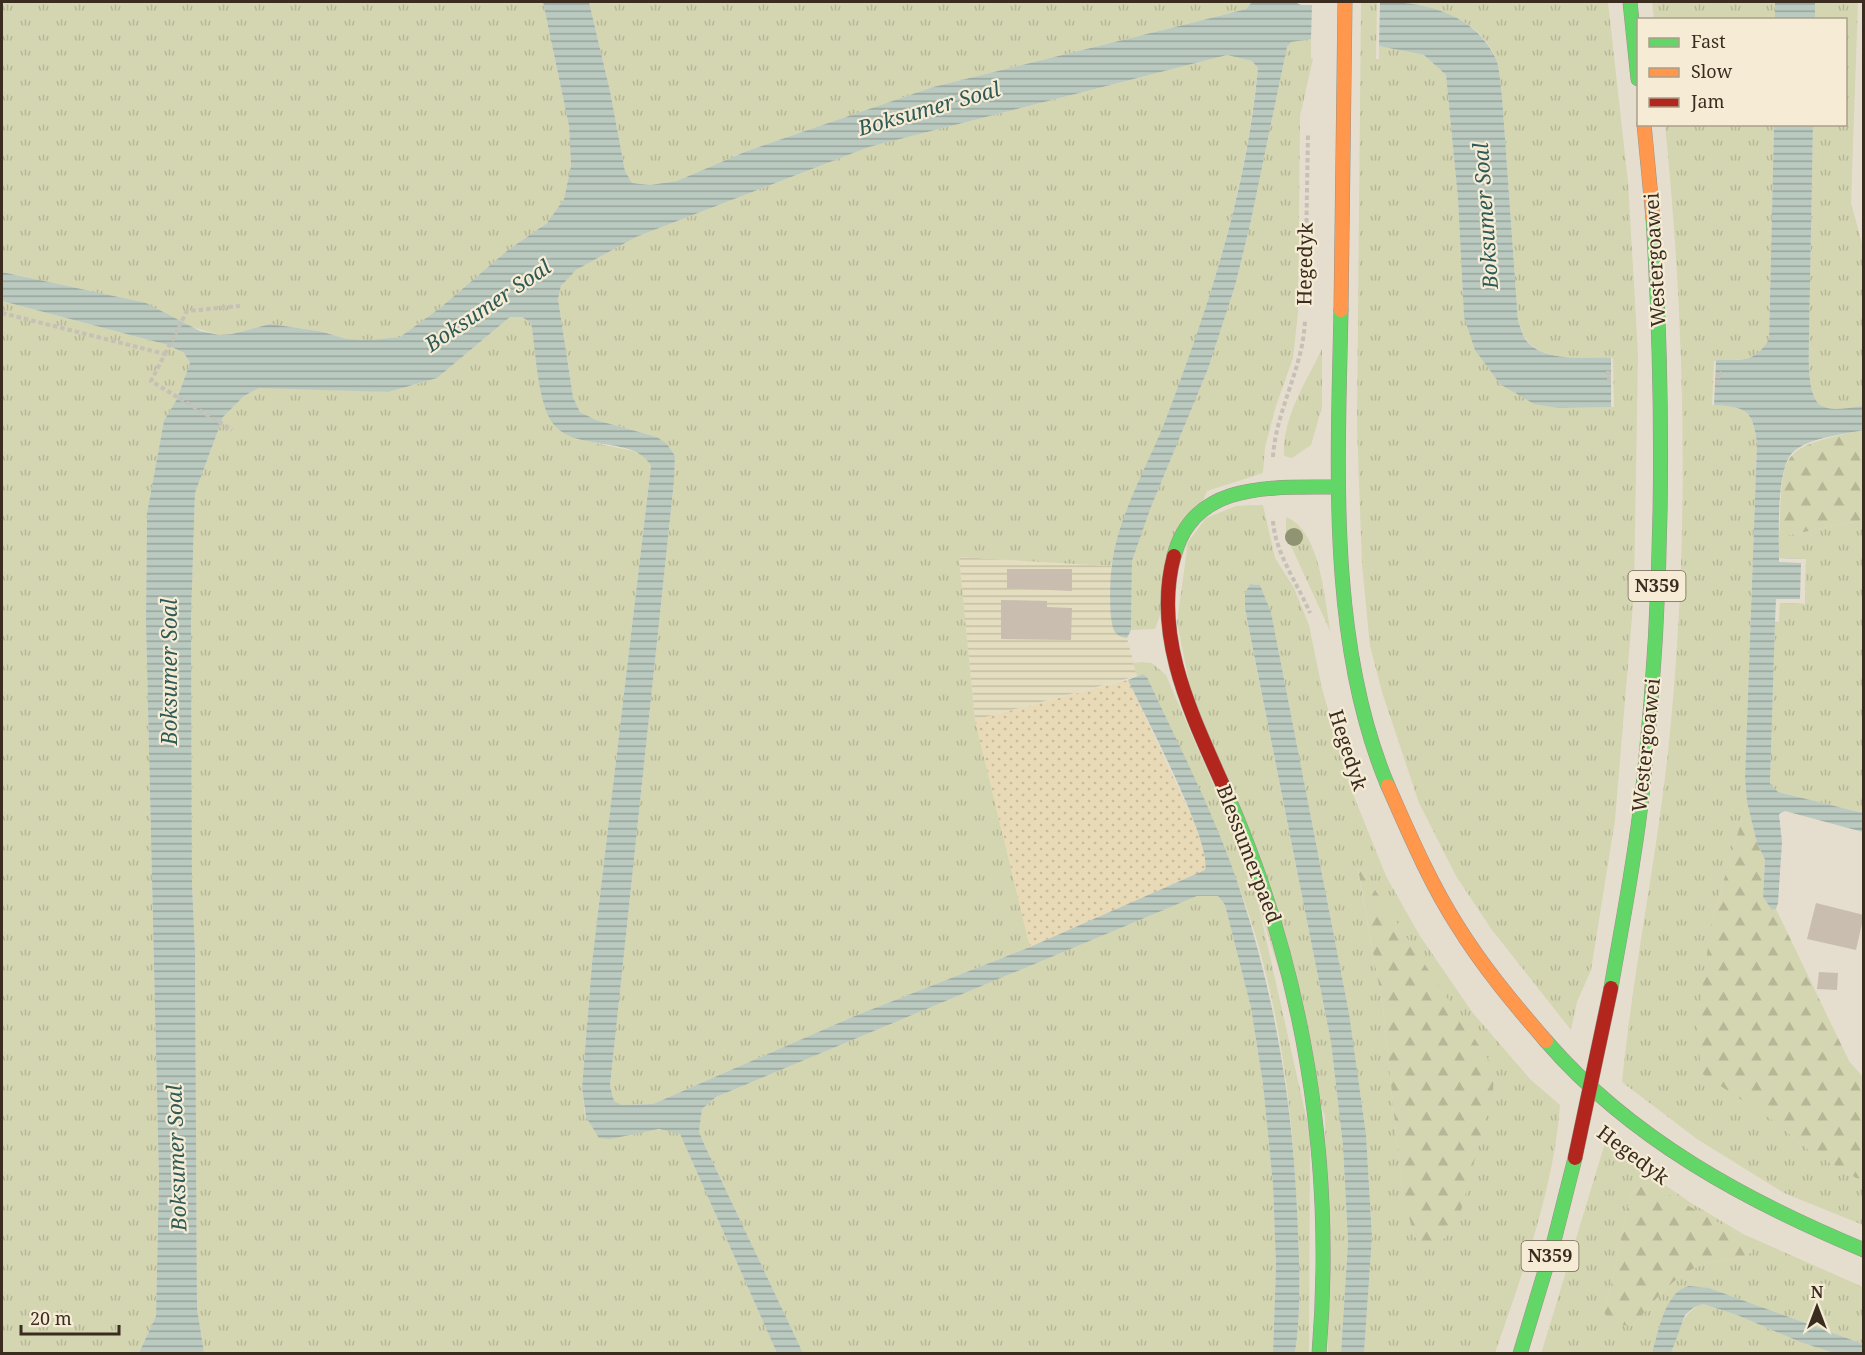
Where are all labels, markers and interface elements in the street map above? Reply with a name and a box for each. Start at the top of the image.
legend [1637,18,1847,126]
text: Fast [1691,29,1726,53]
text: Slow [1691,59,1733,83]
water label: Boksumer Soal [853,74,1004,142]
text: Jam [1690,89,1725,113]
water label: Boksumer Soal [1466,141,1504,291]
street label: Westergoawei [1637,192,1672,328]
street label: Hegedyk [1290,222,1319,306]
water label: Boksumer Soal [418,252,557,358]
road number: N359 [1628,571,1686,601]
water label: Boksumer Soal [155,598,183,746]
street label: Westergoawei [1625,676,1666,813]
street label: Hegedyk [1323,706,1374,794]
street label: Blessumerpaed [1211,781,1288,927]
water label: Boksumer Soal [159,1084,193,1233]
street label: Hegedyk [1592,1119,1675,1191]
road number: N359 [1522,1241,1578,1271]
north arrow [1787,1277,1847,1337]
text: N [1811,1281,1824,1303]
scale bar [21,1298,118,1336]
text: 20 m [30,1306,72,1330]

